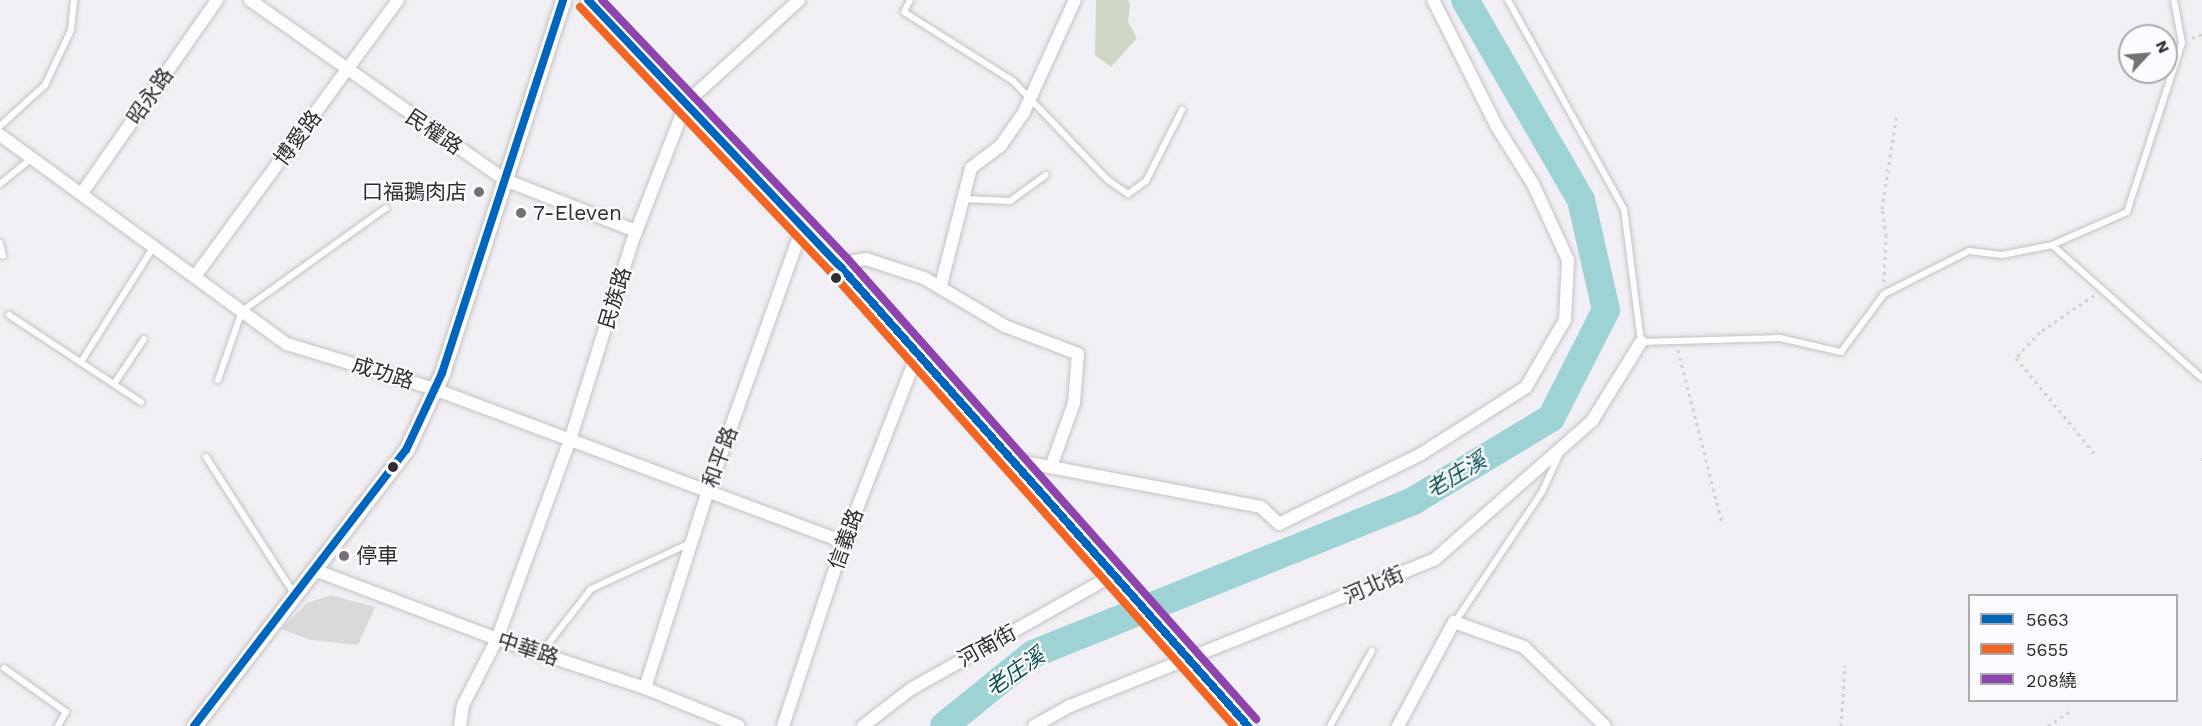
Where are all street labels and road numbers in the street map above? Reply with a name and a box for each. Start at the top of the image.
street label: 昭永路 [122,63,178,129]
street label: 民權路 [401,104,467,160]
street label: 博愛路 [269,105,327,171]
street label: 民族路 [594,264,636,332]
street label: 成功路 [349,352,417,394]
street label: 和平路 [697,423,743,491]
street label: 信義路 [823,505,869,573]
street label: 河北街 [1340,561,1408,609]
street label: 河南街 [953,620,1021,672]
street label: 中華路 [494,627,562,671]

